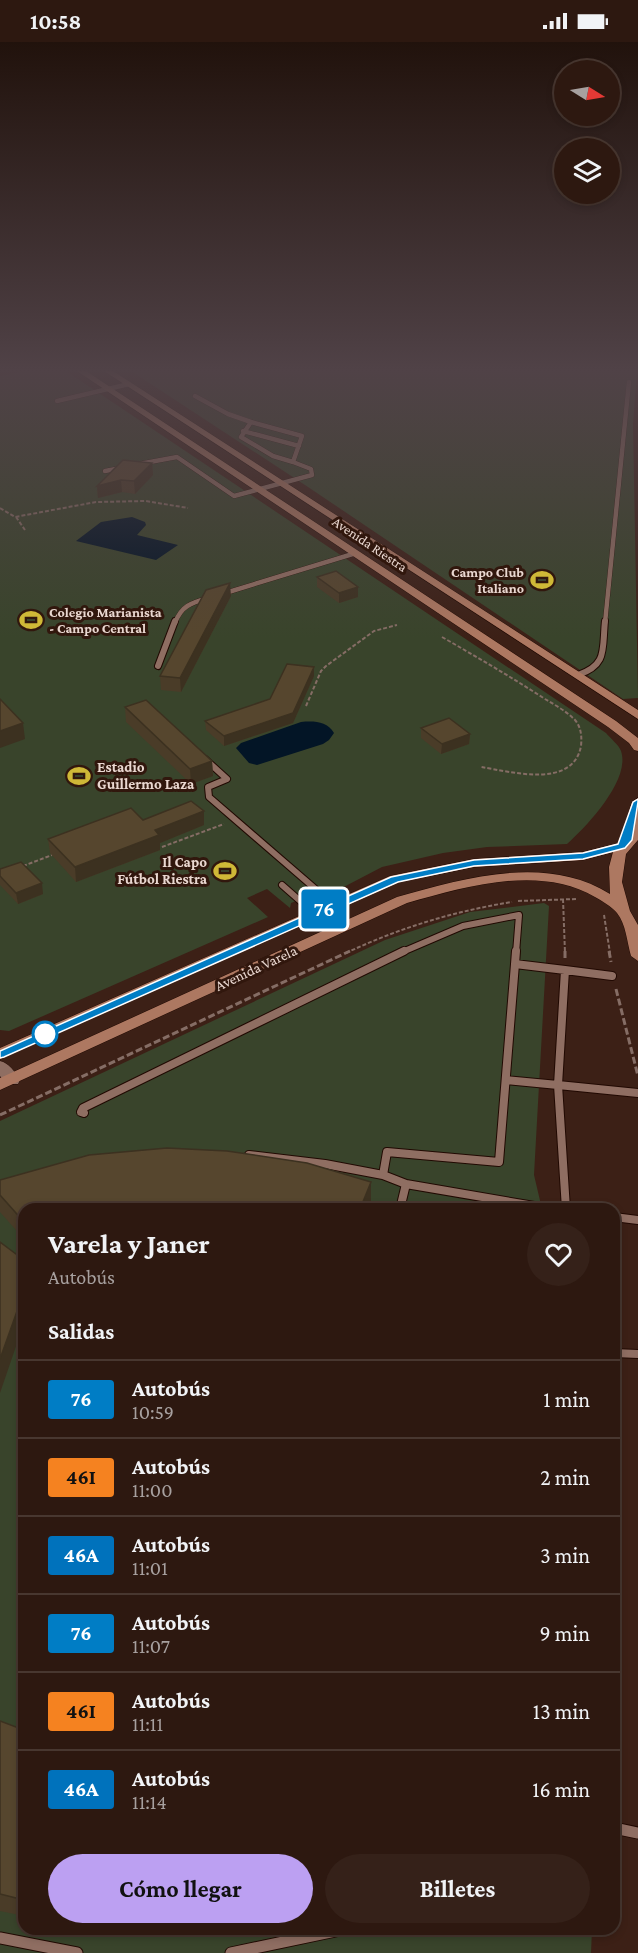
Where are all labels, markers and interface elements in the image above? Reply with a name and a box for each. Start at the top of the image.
text: 10:58 [30,9,81,34]
north arrow [554,60,620,126]
map controls [554,60,620,204]
button: layers [554,138,620,204]
street label: Avenida Riestra [330,513,411,575]
place label: Campo Club Italiano [451,564,524,596]
sports icon: Campo Club Italiano [529,567,555,593]
place label: Colegio Marianista - Campo Central [49,604,162,636]
sports icon: Colegio Marianista - Campo Central [18,607,44,633]
place label: Estadio Guillermo Laza [97,759,195,792]
sports icon: Estadio Guillermo Laza [66,763,92,789]
place label: Il Capo Fútbol Riestra [117,854,208,887]
sports icon: Il Capo Fútbol Riestra [212,858,238,884]
line badge: 76 [297,890,351,928]
text: 76 [313,897,335,921]
street label: Avenida Varela [213,942,300,994]
unlabelled marker [32,1021,58,1047]
button: heart [527,1223,590,1286]
text: Varela y Janer [48,1228,210,1259]
text: Autobús [48,1266,115,1288]
text: Salidas [48,1319,114,1344]
text: Autobús [132,1376,210,1401]
text: 76 [70,1387,92,1411]
text: 1 min [543,1387,590,1412]
text: 10:59 [132,1401,174,1423]
text: Autobús [132,1454,210,1479]
text: 46I [66,1465,96,1489]
text: 2 min [540,1465,590,1490]
text: 11:00 [132,1479,172,1501]
text: Autobús [132,1532,210,1557]
text: 46A [64,1543,98,1567]
text: 3 min [540,1543,590,1568]
text: 11:01 [132,1557,168,1579]
text: Autobús [132,1610,210,1635]
text: 76 [70,1621,92,1645]
text: 9 min [539,1621,590,1646]
text: 11:07 [132,1635,170,1657]
text: Autobús [132,1688,210,1713]
text: 46I [66,1699,96,1723]
text: 13 min [533,1699,590,1724]
text: 11:11 [132,1713,163,1735]
text: Autobús [132,1766,210,1791]
text: 46A [64,1777,98,1801]
text: 16 min [532,1777,590,1802]
text: 11:14 [132,1791,167,1813]
button: Cómo llegar [48,1854,313,1923]
button: Billetes [325,1854,590,1923]

